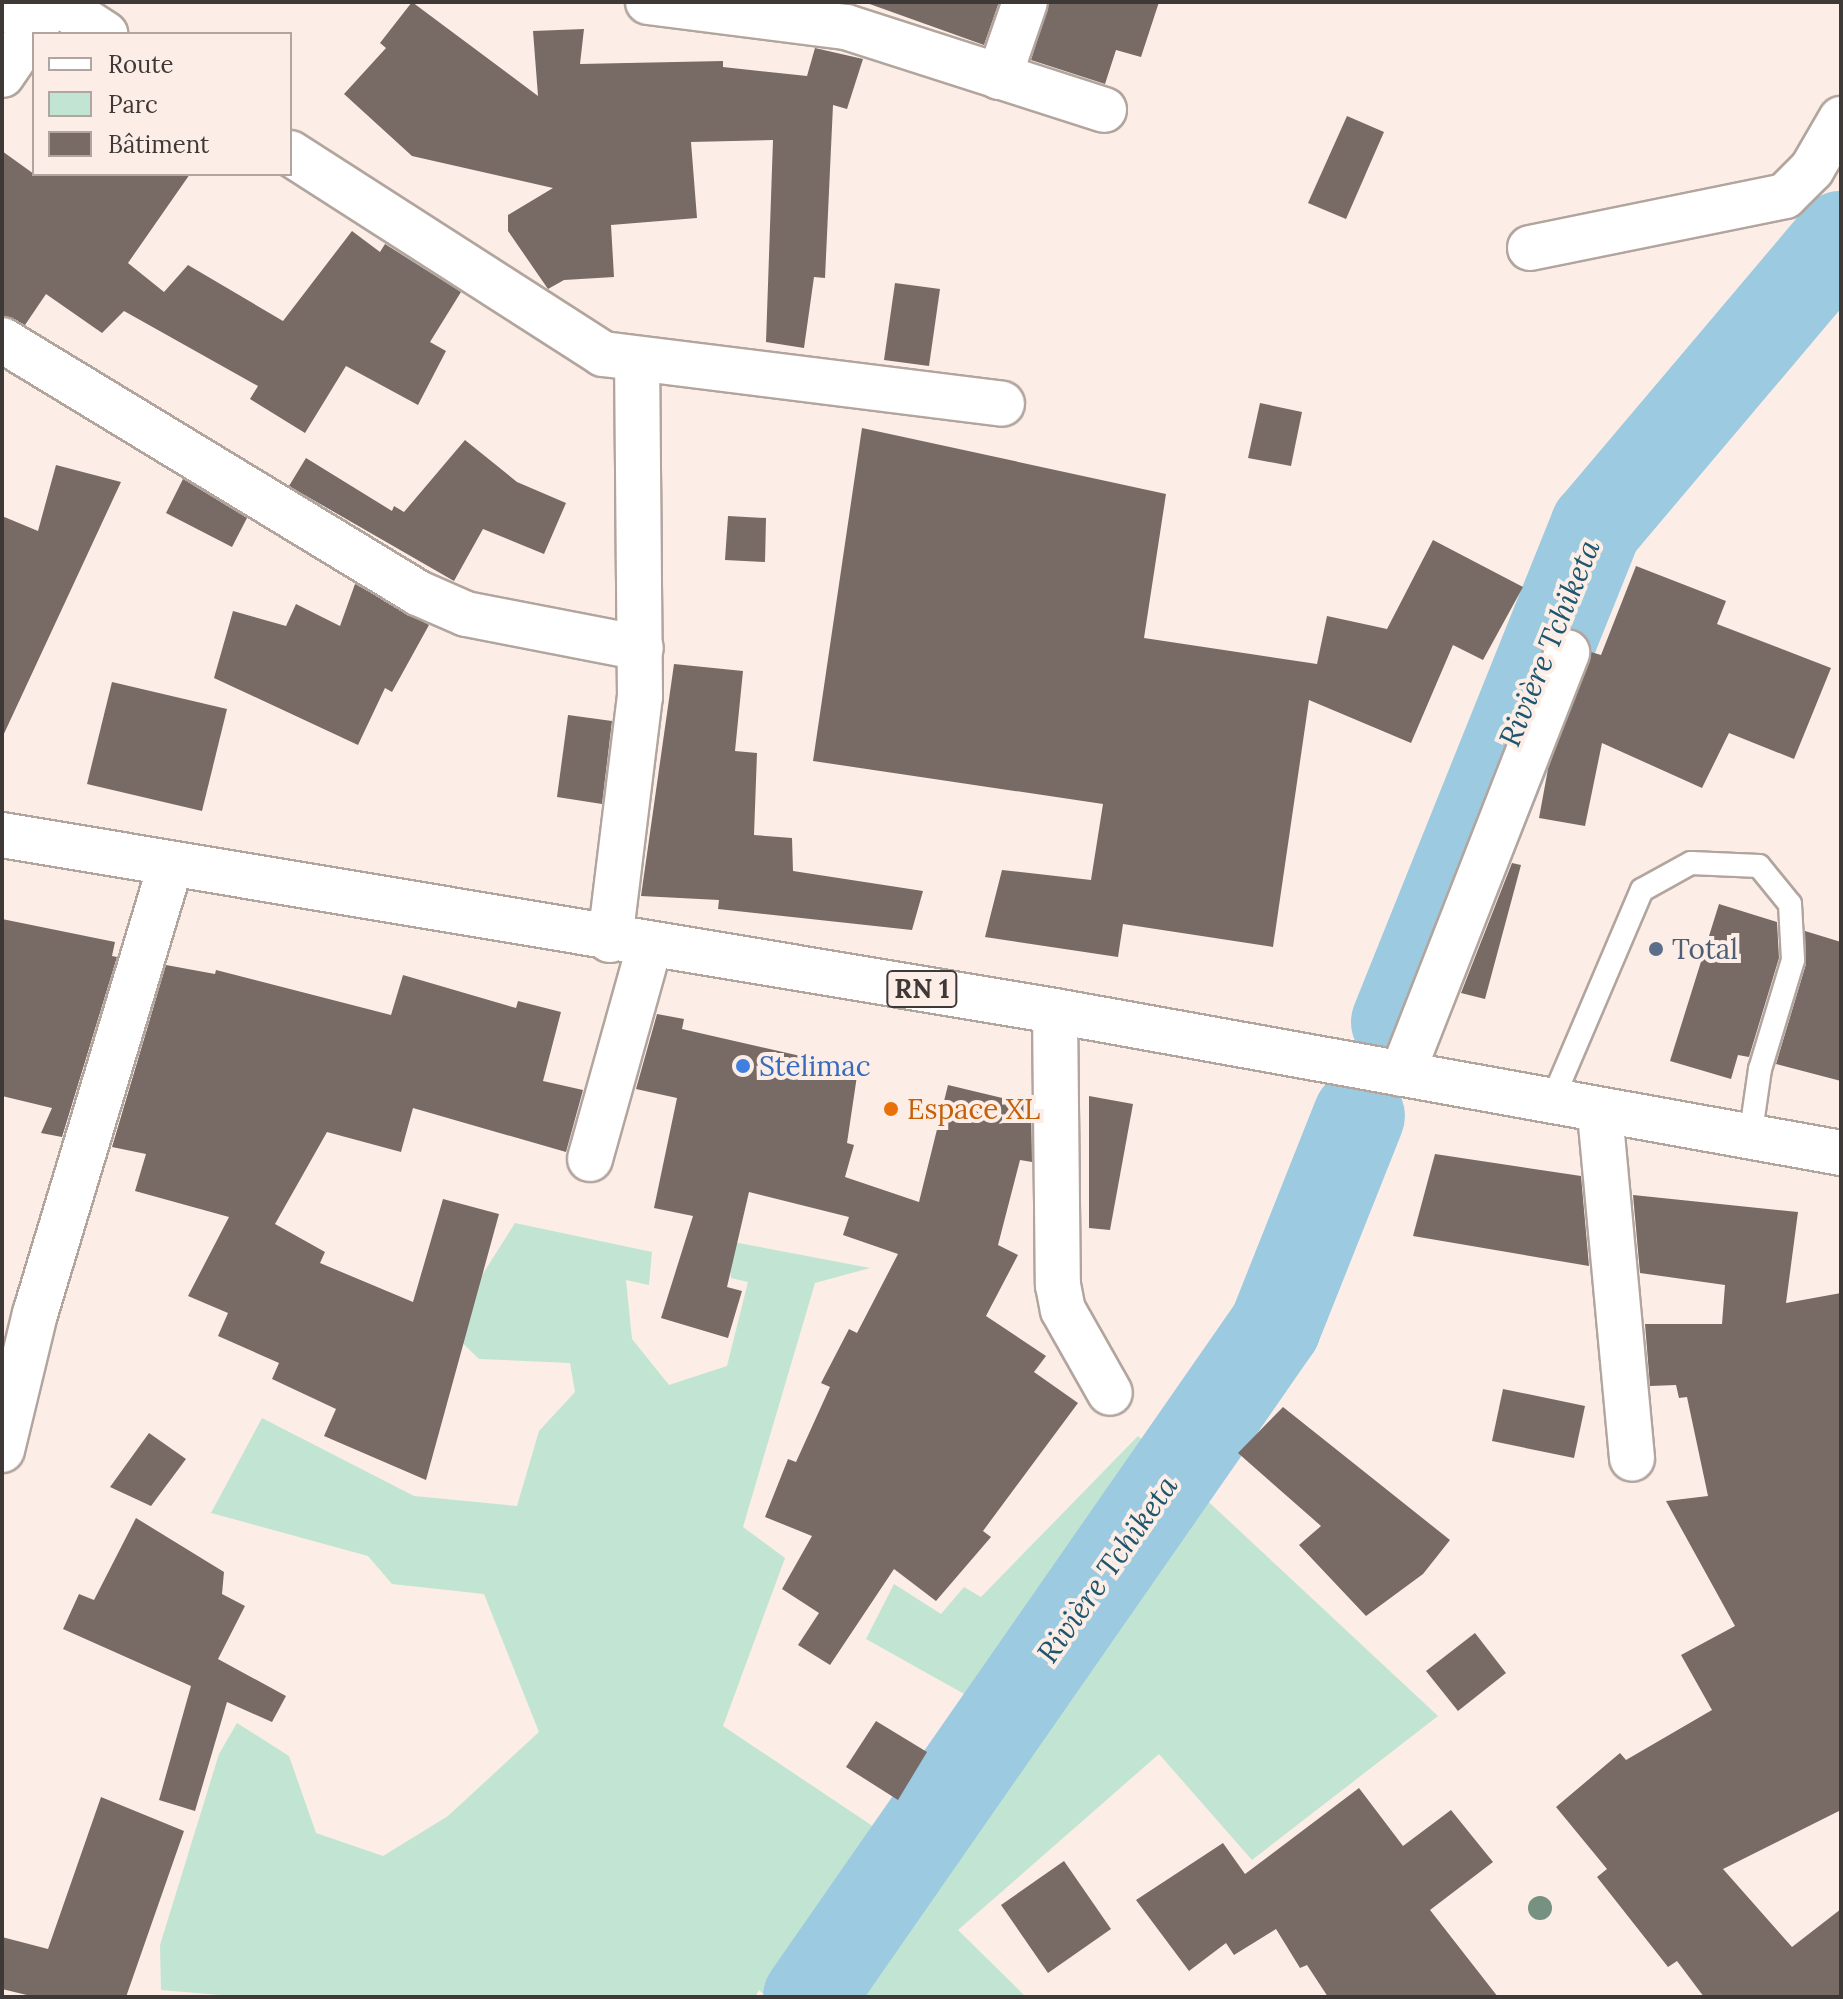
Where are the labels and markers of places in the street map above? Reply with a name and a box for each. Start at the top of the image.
place label: Total [1672,932,1738,966]
marker: Total [1647,940,1665,958]
place label: Stelimac [759,1049,871,1083]
marker: Stelimac [734,1057,752,1075]
place label: Espace XL [907,1092,1040,1126]
marker: Espace XL [882,1100,900,1118]

